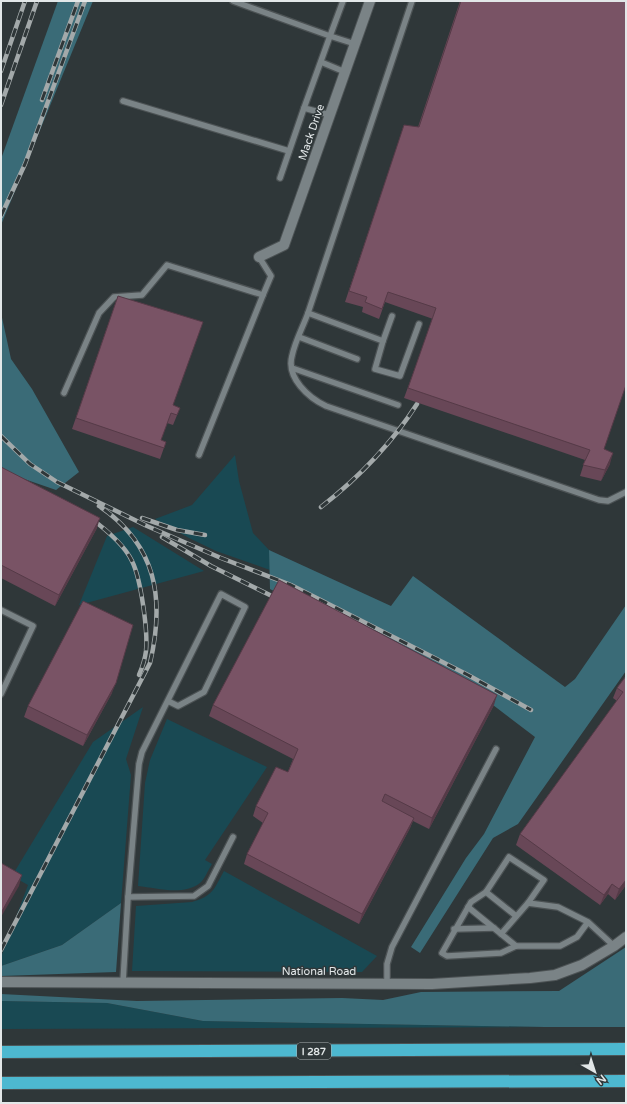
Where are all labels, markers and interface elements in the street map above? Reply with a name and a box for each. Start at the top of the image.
street label: Mack Drive [296,102,327,162]
street label: National Road [282,965,356,978]
road number: I 287 [297,1043,331,1059]
north arrow [575,1052,615,1092]
text: N [593,1072,609,1087]

